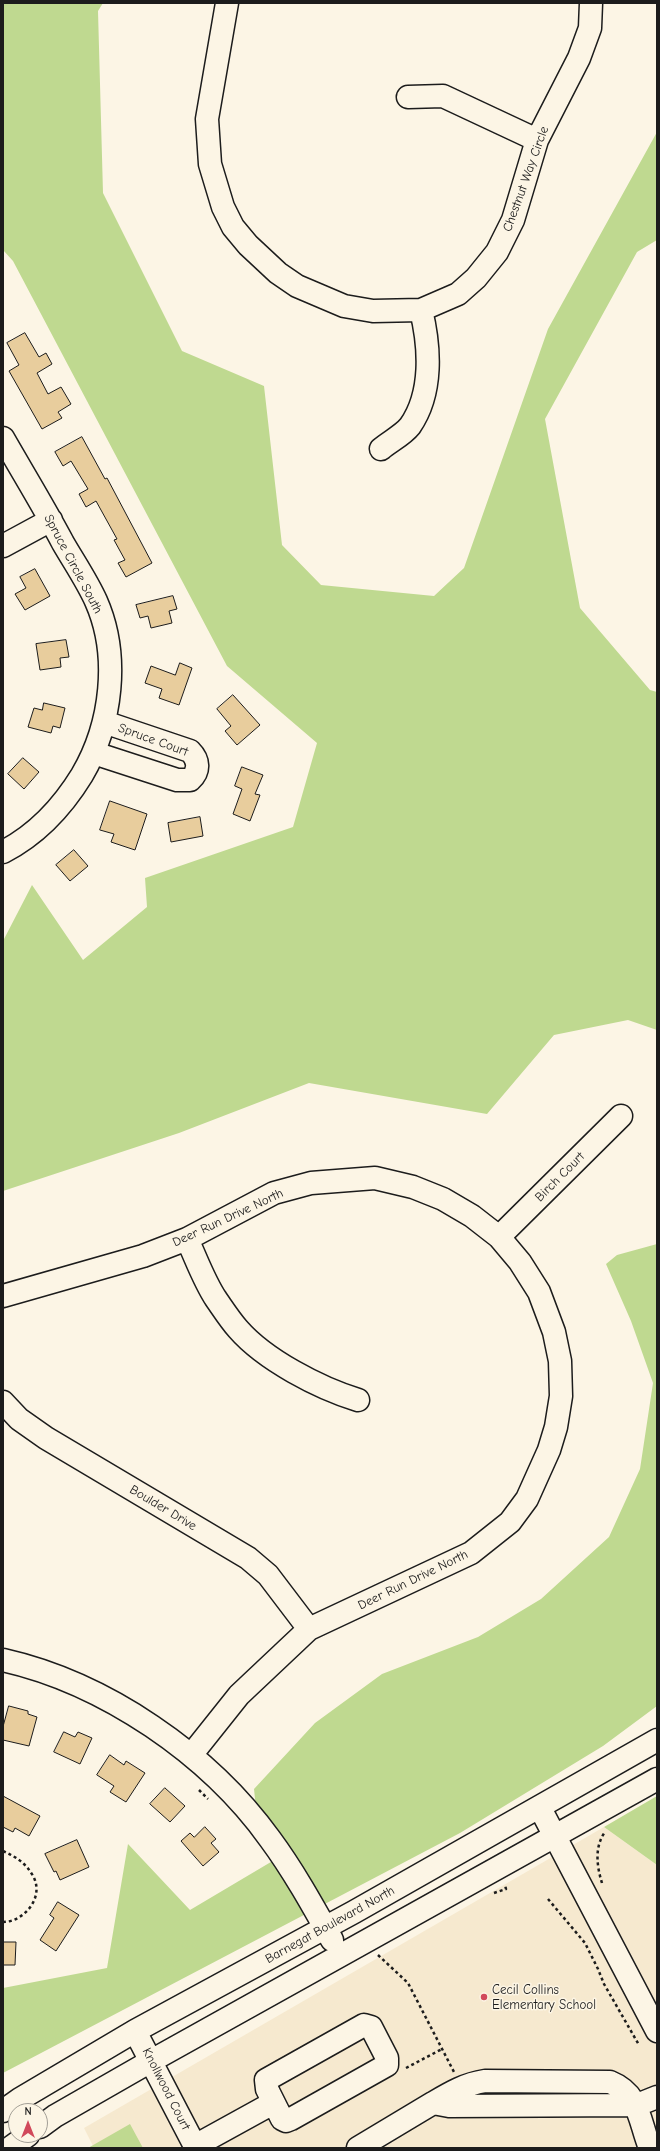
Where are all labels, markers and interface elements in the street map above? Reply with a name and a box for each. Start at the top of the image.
street label: Chestnut Way Circle [500,124,552,234]
street label: Spruce Circle South [40,512,106,616]
street label: Spruce Court [116,720,190,760]
street label: Birch Court [532,1149,588,1205]
street label: Deer Run Drive North [170,1186,286,1250]
street label: Boulder Drive [127,1482,199,1534]
street label: Deer Run Drive North [356,1547,470,1613]
street label: Barnegat Boulevard North [263,1883,397,1967]
place label: Cecil Collins Elementary School [492,1982,596,2013]
marker: Cecil Collins Elementary School [479,1992,489,2002]
street label: Knollwood Court [139,2045,193,2133]
north arrow [8,2103,48,2143]
text: N [24,2105,32,2118]

